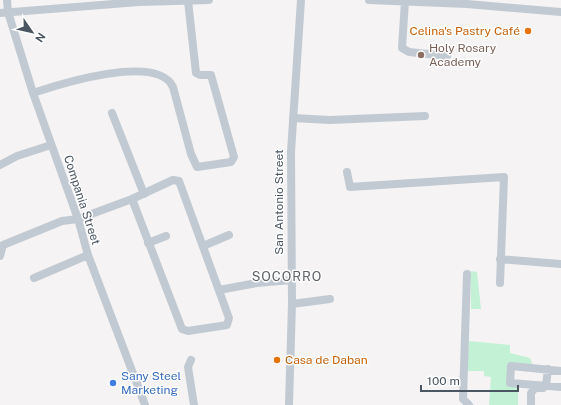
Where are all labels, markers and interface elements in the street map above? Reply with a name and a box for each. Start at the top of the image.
north arrow [12,12,52,52]
place label: Celina's Pastry Café [409,24,520,38]
marker: Celina's Pastry Café [523,26,533,36]
text: N [33,31,48,45]
place label: Holy Rosary Academy [429,41,497,69]
marker: Holy Rosary Academy [416,50,426,60]
street label: San Antonio Street [272,149,286,255]
street label: Compania Street [61,153,103,247]
district label: SOCORRO [252,269,322,284]
place label: Casa de Daban [285,353,368,367]
marker: Casa de Daban [272,355,282,365]
scale bar [421,367,518,393]
place label: Sany Steel Marketing [121,369,182,397]
text: 100 m [427,374,460,388]
marker: Sany Steel Marketing [108,378,118,388]

